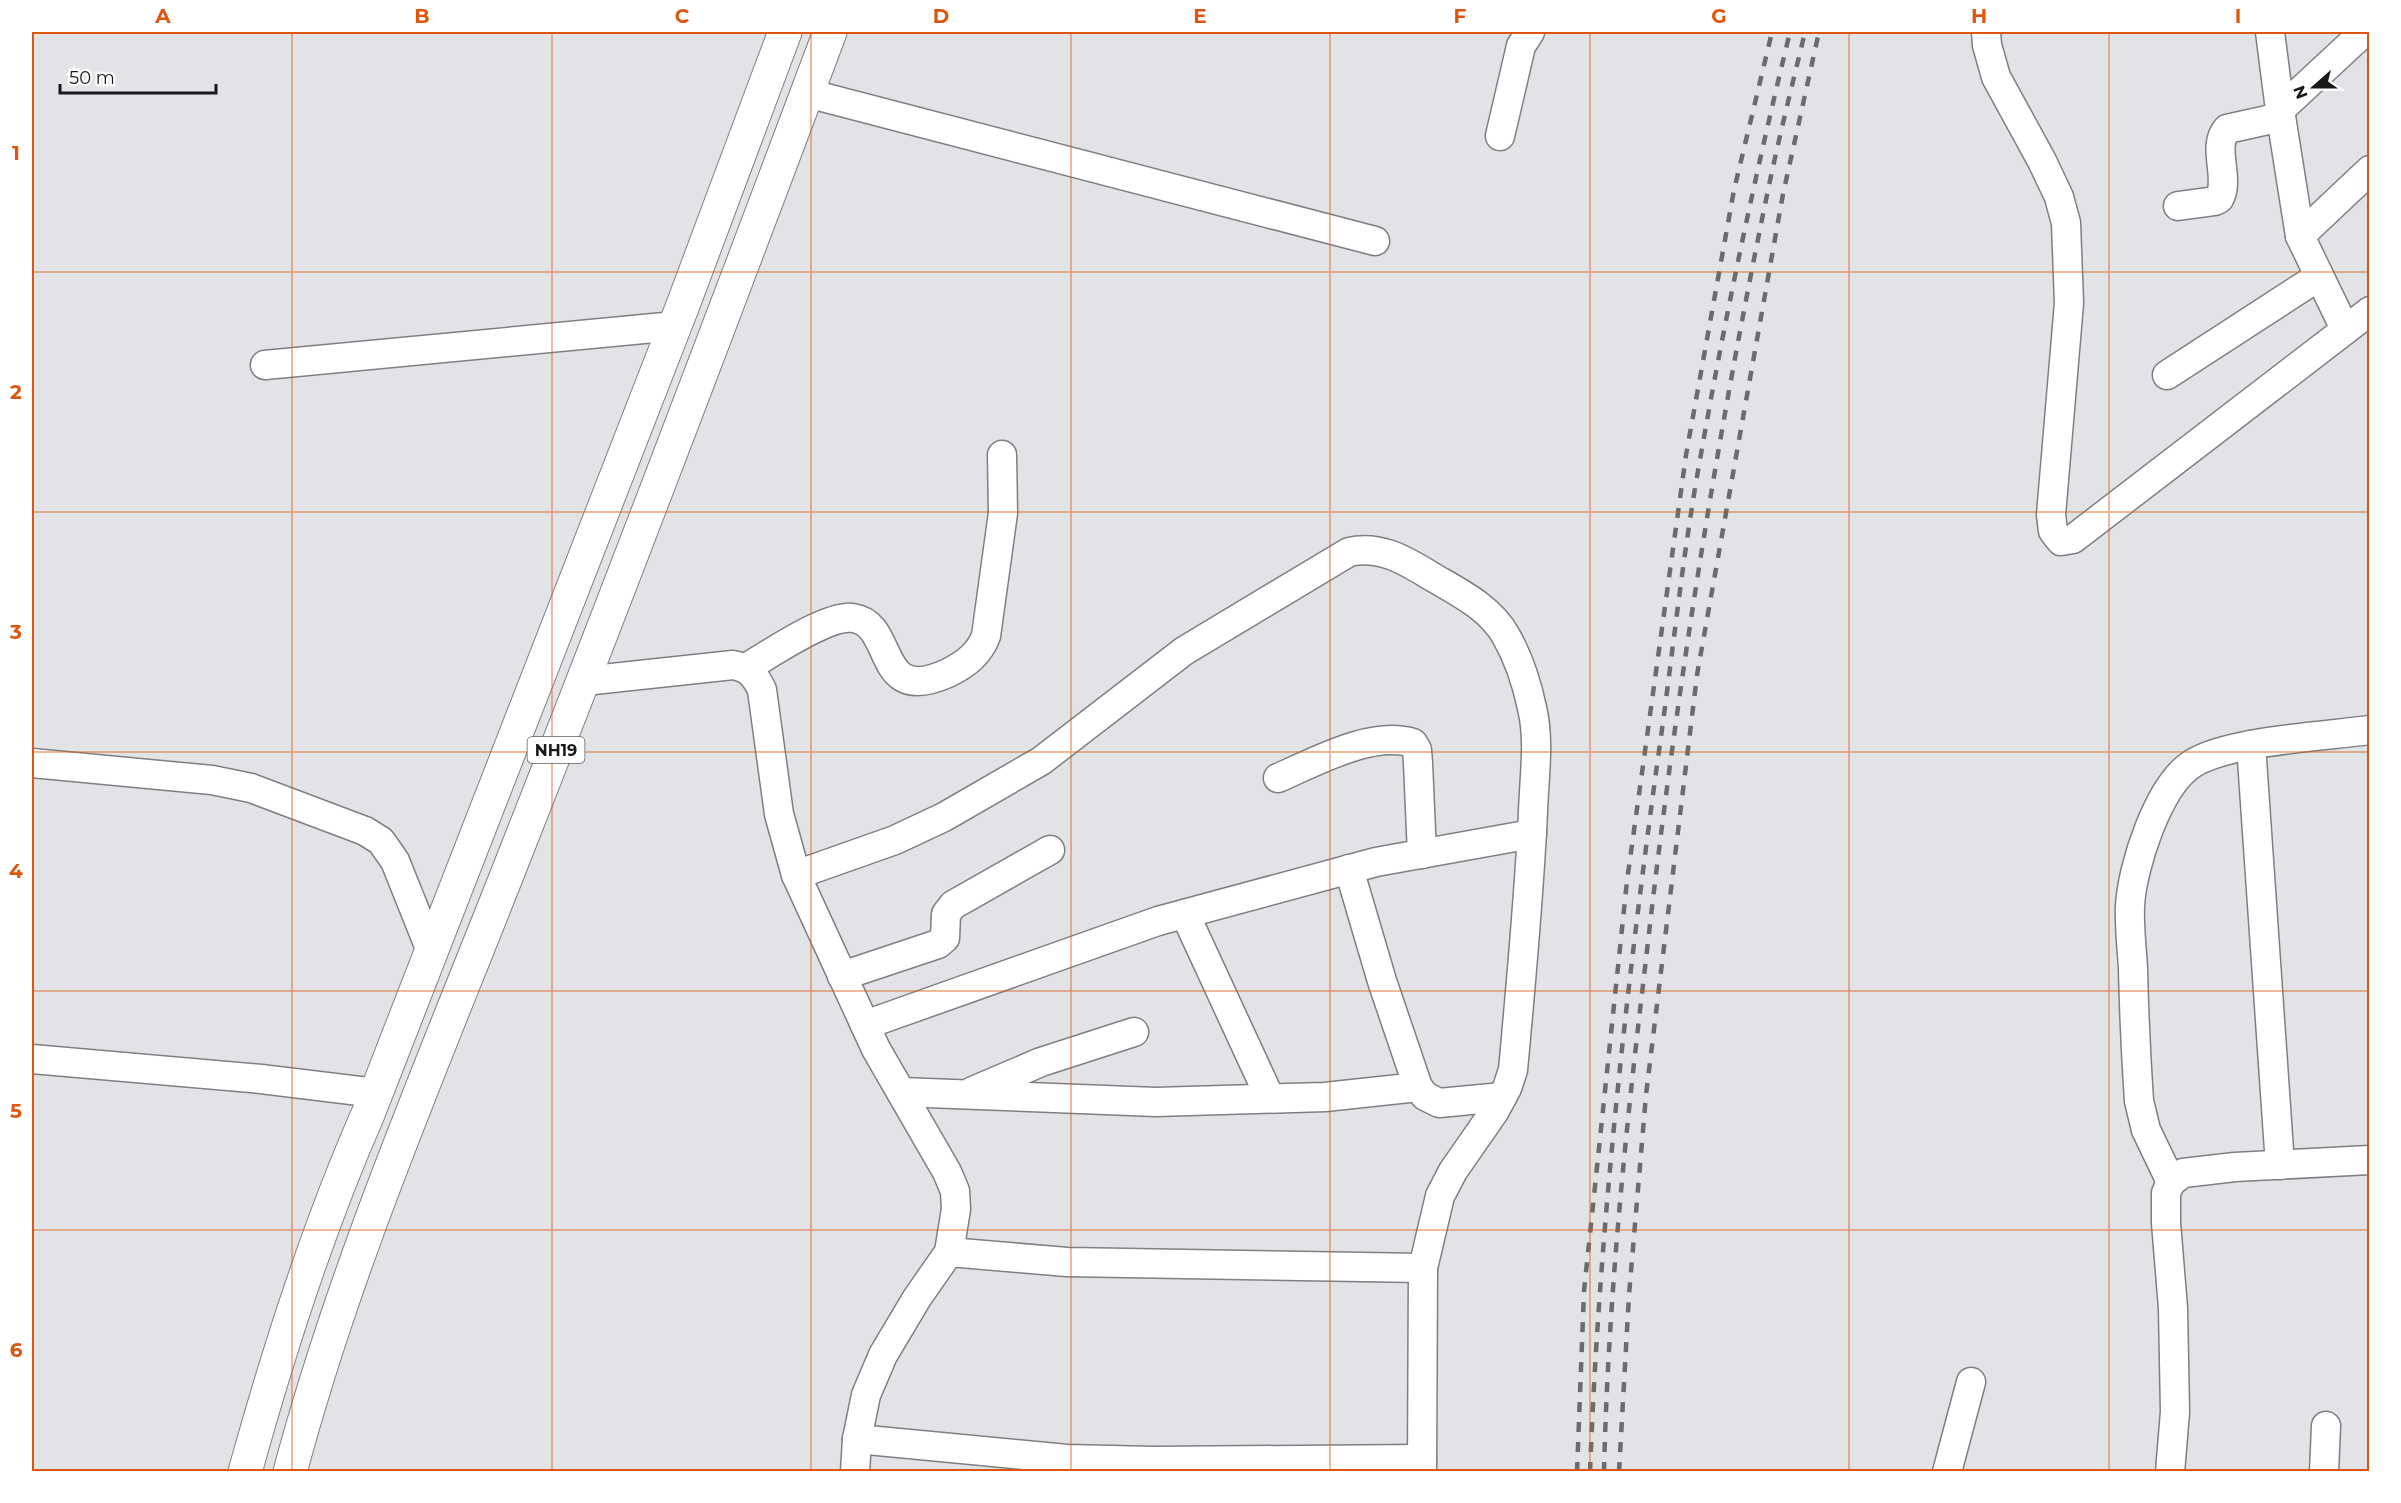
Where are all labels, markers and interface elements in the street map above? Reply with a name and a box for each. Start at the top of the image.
text: A [154,4,171,28]
text: B [414,4,430,28]
text: C [675,4,690,28]
text: D [933,4,949,28]
text: E [1193,4,1207,28]
text: F [1454,4,1467,28]
text: G [1711,4,1727,28]
text: H [1971,4,1987,28]
text: I [2235,4,2241,28]
scale bar [60,57,216,95]
north arrow [2284,57,2344,117]
text: 50 m [69,67,115,89]
text: N [2289,83,2312,102]
text: 1 [12,141,20,165]
text: 2 [10,380,22,404]
text: 3 [9,620,22,644]
road number: NH19 [528,737,584,763]
text: 4 [9,859,23,883]
text: 5 [10,1099,22,1123]
text: 6 [10,1338,23,1362]

